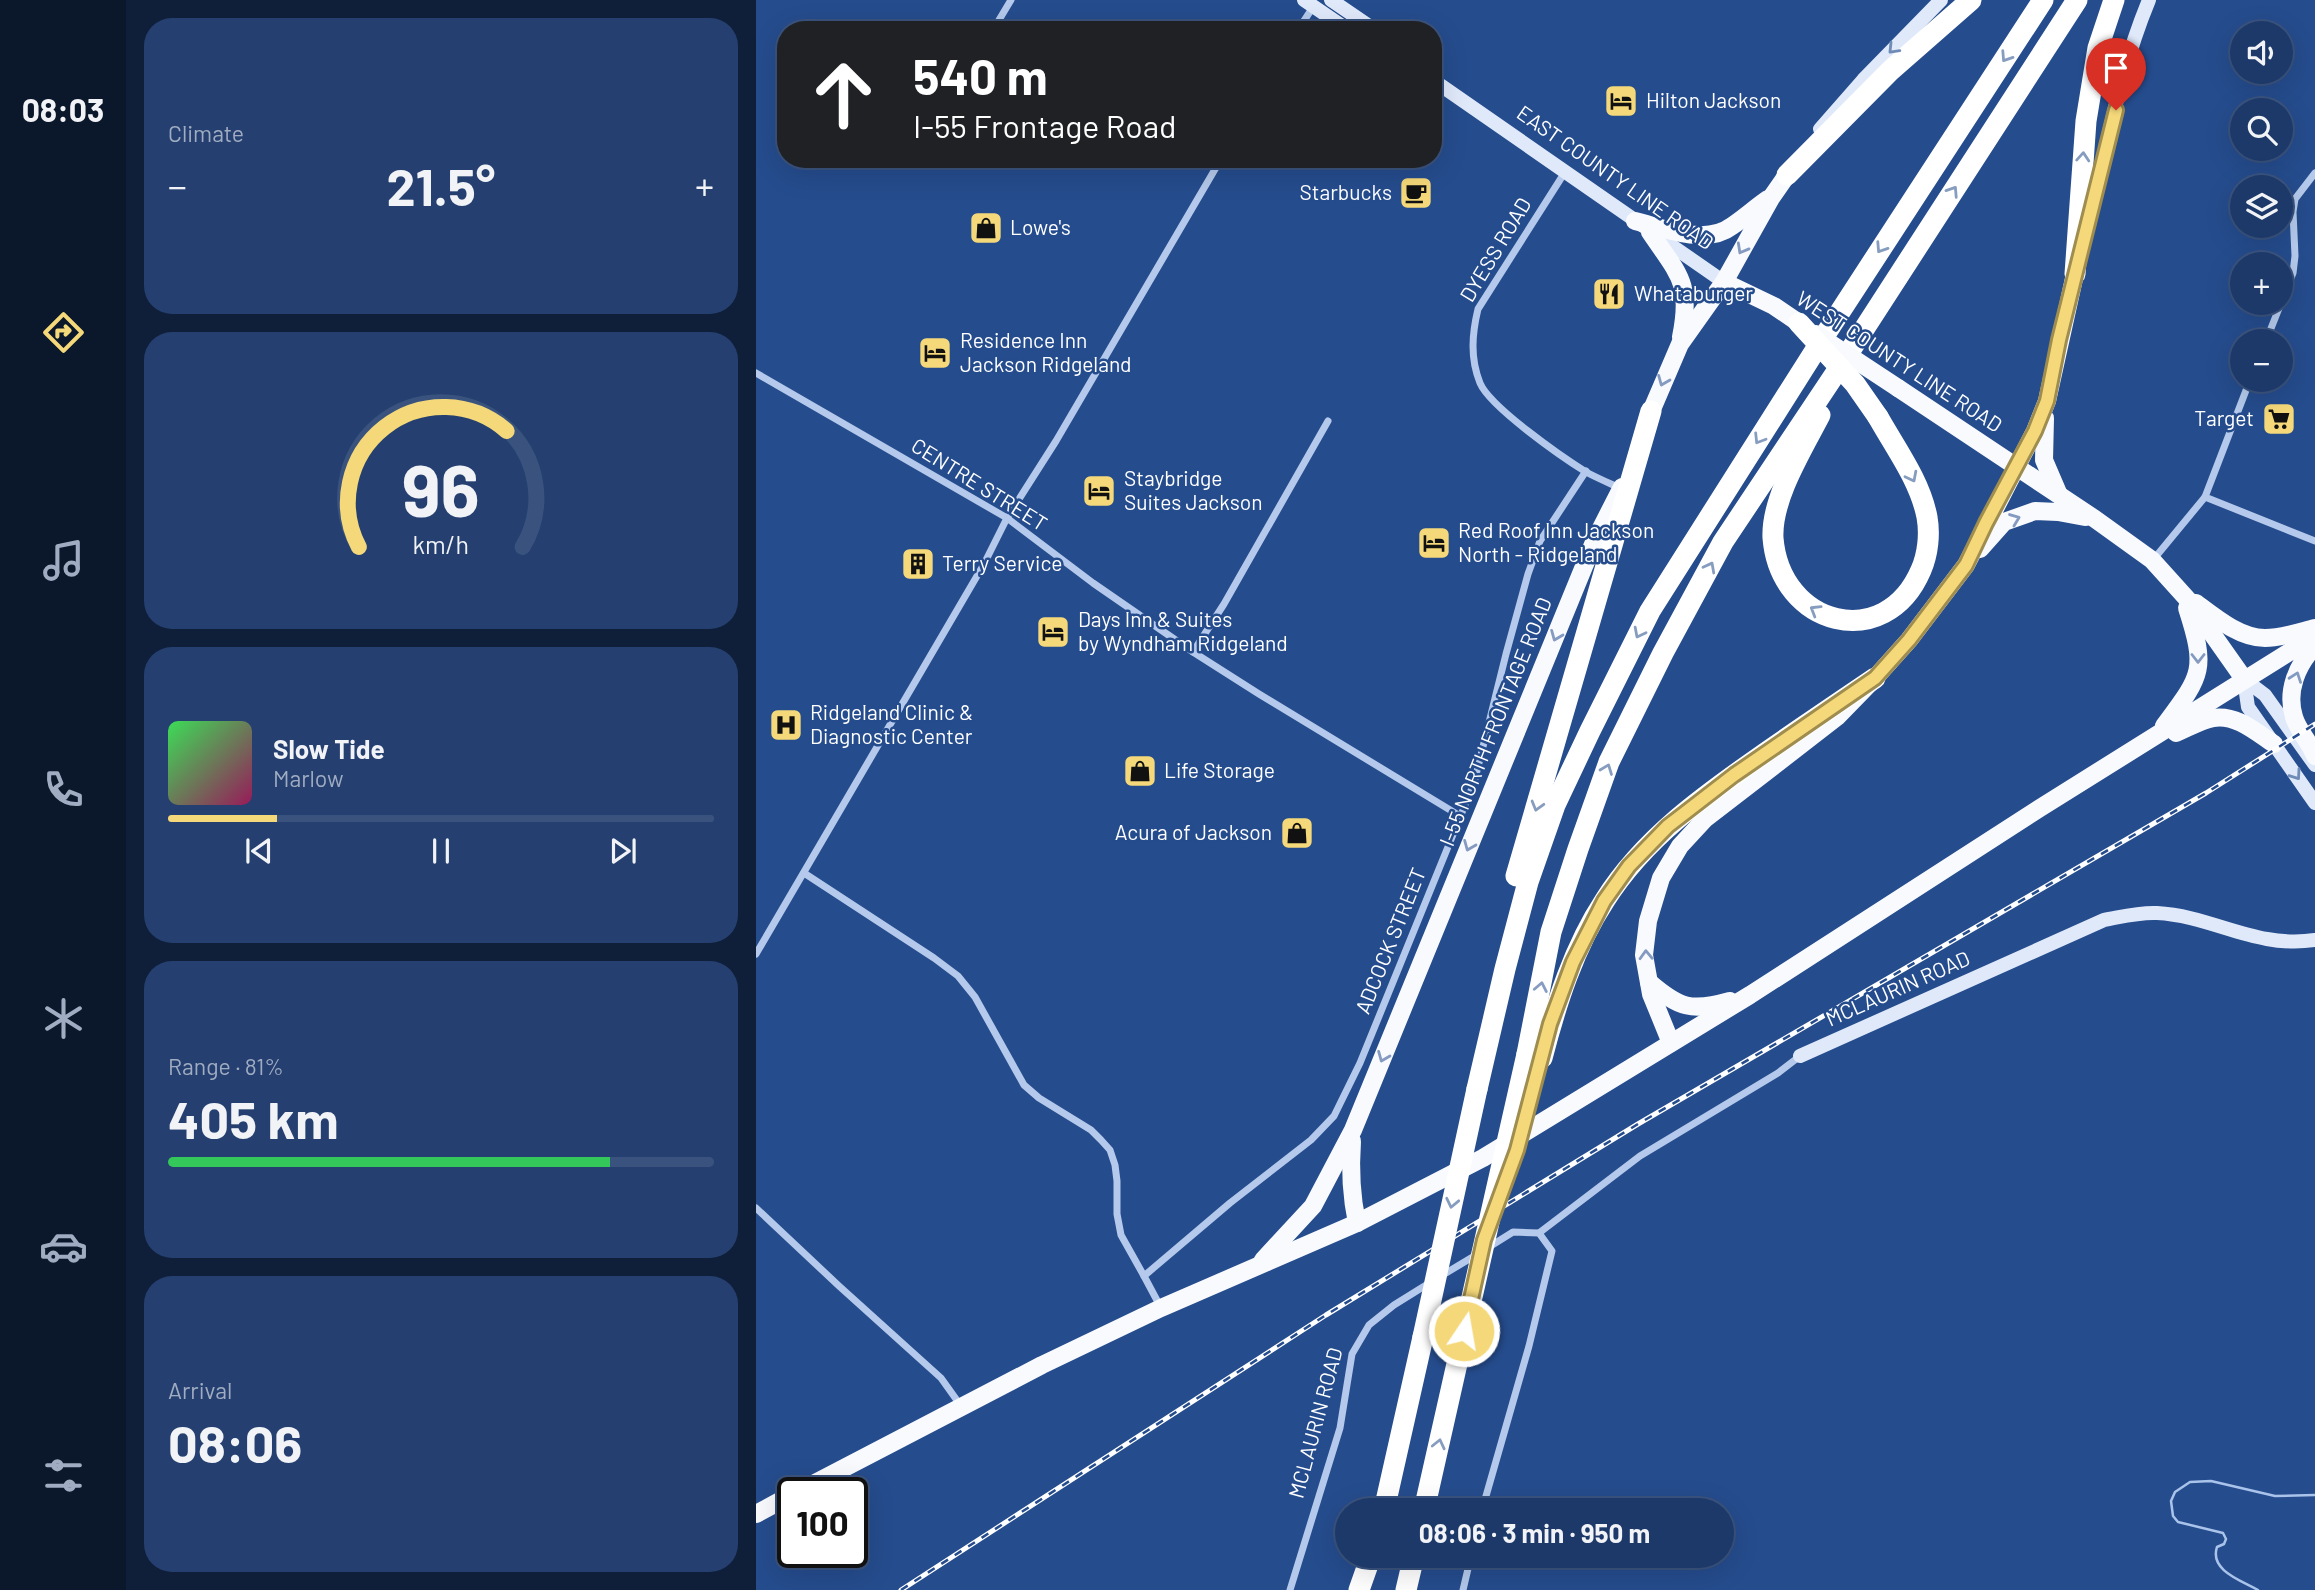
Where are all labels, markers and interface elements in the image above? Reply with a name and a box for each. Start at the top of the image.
map controls [2230,21,2293,392]
button: sound [2230,21,2293,84]
pin [2086,38,2146,110]
one-way arrow [1889,41,1902,54]
text: 540 m [913,46,1048,105]
icon: ahead [798,49,889,140]
one-way arrow [2001,49,2014,62]
icon: arrive [2097,49,2135,87]
hotel icon: Hilton Jackson [1602,82,1640,120]
place label: Hilton Jackson [1646,87,1781,112]
text: 08:03 [22,90,104,128]
button: search [2230,98,2293,161]
street label: EAST COUNTY LINE ROAD [1513,99,1719,254]
text: I-55 Frontage Road [913,106,1177,144]
text: Climate [168,119,244,147]
one-way arrow [2076,151,2091,162]
text: 21.5° [387,154,495,216]
text: − [168,162,187,208]
text: + [695,162,714,208]
cafe icon: Starbucks [1397,174,1435,212]
button: layers [2230,175,2293,238]
place label: Starbucks [1300,179,1392,204]
one-way arrow [1945,186,1958,199]
street label: DYESS ROAD [1454,193,1536,306]
shop icon: Lowe's [967,209,1005,247]
place label: Lowe's [1010,214,1071,239]
one-way arrow [1877,240,1890,253]
one-way arrow [1737,242,1750,254]
button: + [2230,252,2293,315]
restaurant icon: Whataburger [1590,275,1628,313]
place label: Whataburger [1634,280,1753,305]
street label: WEST COUNTY LINE ROAD [1792,285,2007,437]
icon: directions [39,308,88,357]
place label: Residence Inn Jackson Ridgeland [960,327,1132,376]
button: − [2230,329,2293,392]
hotel icon: Residence Inn Jackson Ridgeland [916,334,954,372]
one-way arrow [1658,375,1672,387]
supermarket icon: Target [2260,400,2298,438]
place label: Target [2194,405,2254,430]
street label: CENTRE STREET [907,432,1052,536]
one-way arrow [1754,432,1767,445]
text: 96 [402,444,480,532]
place label: Staybridge Suites Jackson [1124,465,1263,514]
one-way arrow [1903,470,1917,482]
hotel icon: Staybridge Suites Jackson [1080,472,1118,510]
one-way arrow [2008,513,2020,527]
place label: Red Roof Inn Jackson North - Ridgeland [1458,517,1654,566]
hotel icon: Red Roof Inn Jackson North - Ridgeland [1415,524,1453,562]
text: km/h [413,528,469,558]
icon: music [39,536,88,585]
building icon: Terry Service [899,545,937,583]
place label: Terry Service [942,550,1063,575]
one-way arrow [1701,561,1715,574]
street label: I-55 NORTH FRONTAGE ROAD [1433,593,1556,850]
one-way arrow [1810,605,1823,618]
place label: Days Inn & Suites by Wyndham Ridgeland [1078,606,1288,655]
hotel icon: Days Inn & Suites by Wyndham Ridgeland [1034,613,1072,651]
one-way arrow [1634,626,1648,638]
one-way arrow [1550,629,1564,641]
one-way arrow [2190,653,2206,664]
one-way arrow [2288,671,2302,683]
place label: Ridgeland Clinic & Diagnostic Center [810,699,973,748]
hospital icon: Ridgeland Clinic & Diagnostic Center [767,706,805,744]
text: Slow Tide [273,733,385,764]
shop icon: Life Storage [1121,752,1159,790]
place label: Life Storage [1164,757,1275,782]
text: Marlow [273,764,344,792]
one-way arrow [1598,764,1612,776]
icon: phone [39,765,88,814]
one-way arrow [2288,767,2300,780]
one-way arrow [1530,800,1545,812]
shop icon: Acura of Jackson [1278,814,1316,852]
place label: Acura of Jackson [1115,819,1272,844]
icon: previous [240,832,278,870]
icon: pause [422,832,460,870]
icon: next [604,832,642,870]
one-way arrow [1464,840,1478,852]
street label: ADCOCK STREET [1349,864,1430,1017]
street label: MCLAURIN ROAD [1821,945,1973,1031]
one-way arrow [1638,949,1653,960]
one-way arrow [1532,981,1547,993]
icon: climate [39,994,88,1043]
one-way arrow [1378,1050,1392,1062]
text: Range · 81% [168,1052,284,1080]
text: 405 km [168,1087,339,1149]
one-way arrow [1446,1197,1460,1209]
icon: car [39,1222,88,1271]
position arrow [1427,1294,1501,1368]
street label: MCLAURIN ROAD [1282,1344,1347,1501]
text: Arrival [168,1376,232,1404]
text: 08:06 [168,1411,302,1473]
one-way arrow [1431,1438,1445,1450]
icon: filters [39,1451,88,1500]
speed limit sign: 100 [777,1477,868,1568]
text: 08:06 · 3 min · 950 m [1419,1517,1650,1548]

